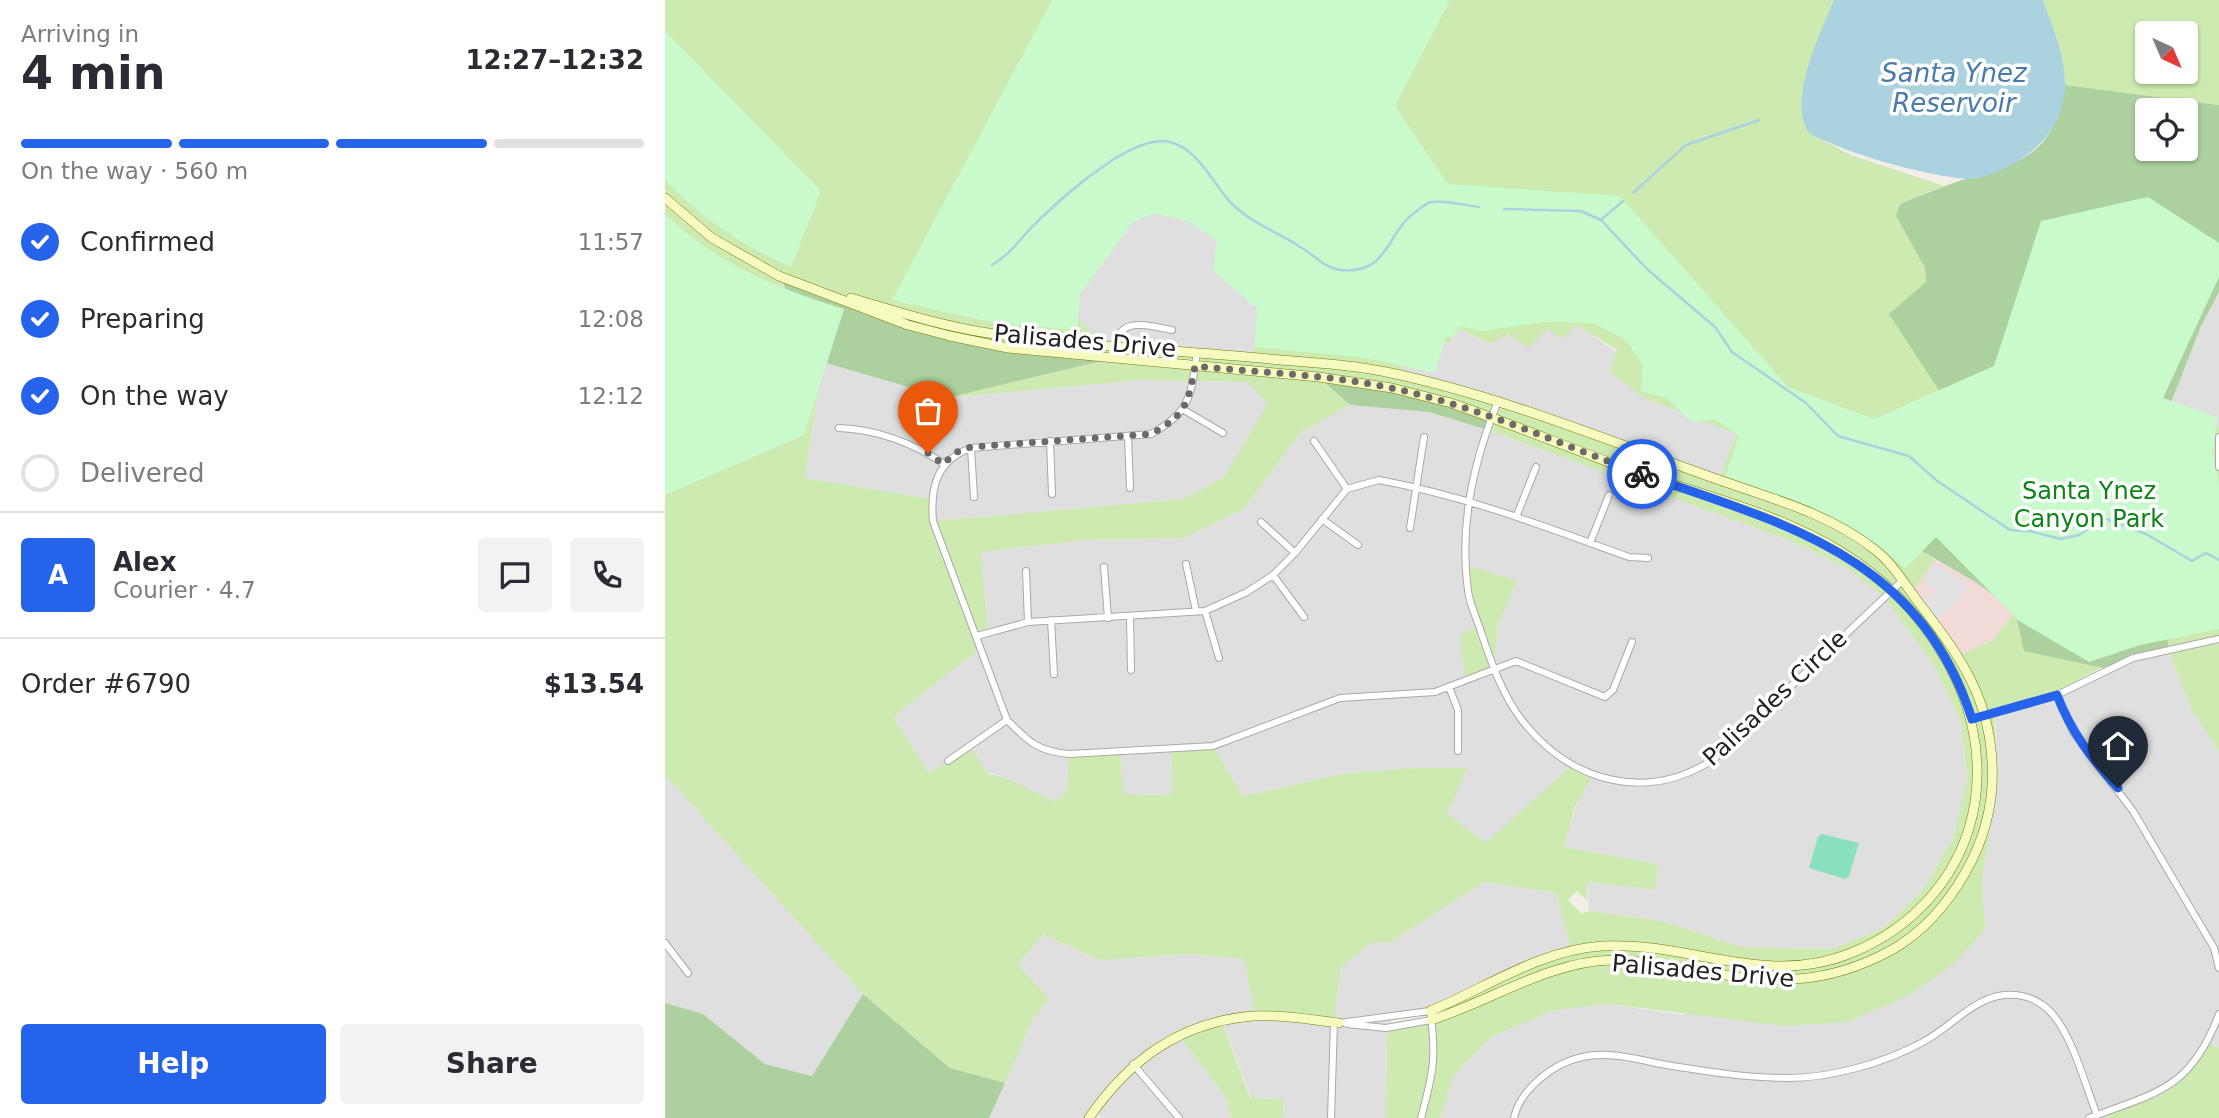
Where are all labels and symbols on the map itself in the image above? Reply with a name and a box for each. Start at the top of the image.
north arrow [2135,21,2198,84]
water label: Santa Ynez Reservoir [1881,58,2028,118]
street label: Palisades Drive [993,319,1177,363]
pin [898,381,958,453]
courier [1607,439,1677,509]
park label: Santa Ynez Canyon Park [2014,477,2164,533]
street label: Palisades Circle [1697,624,1853,772]
pin [2088,716,2148,788]
street label: Palisades Drive [1611,949,1795,993]

